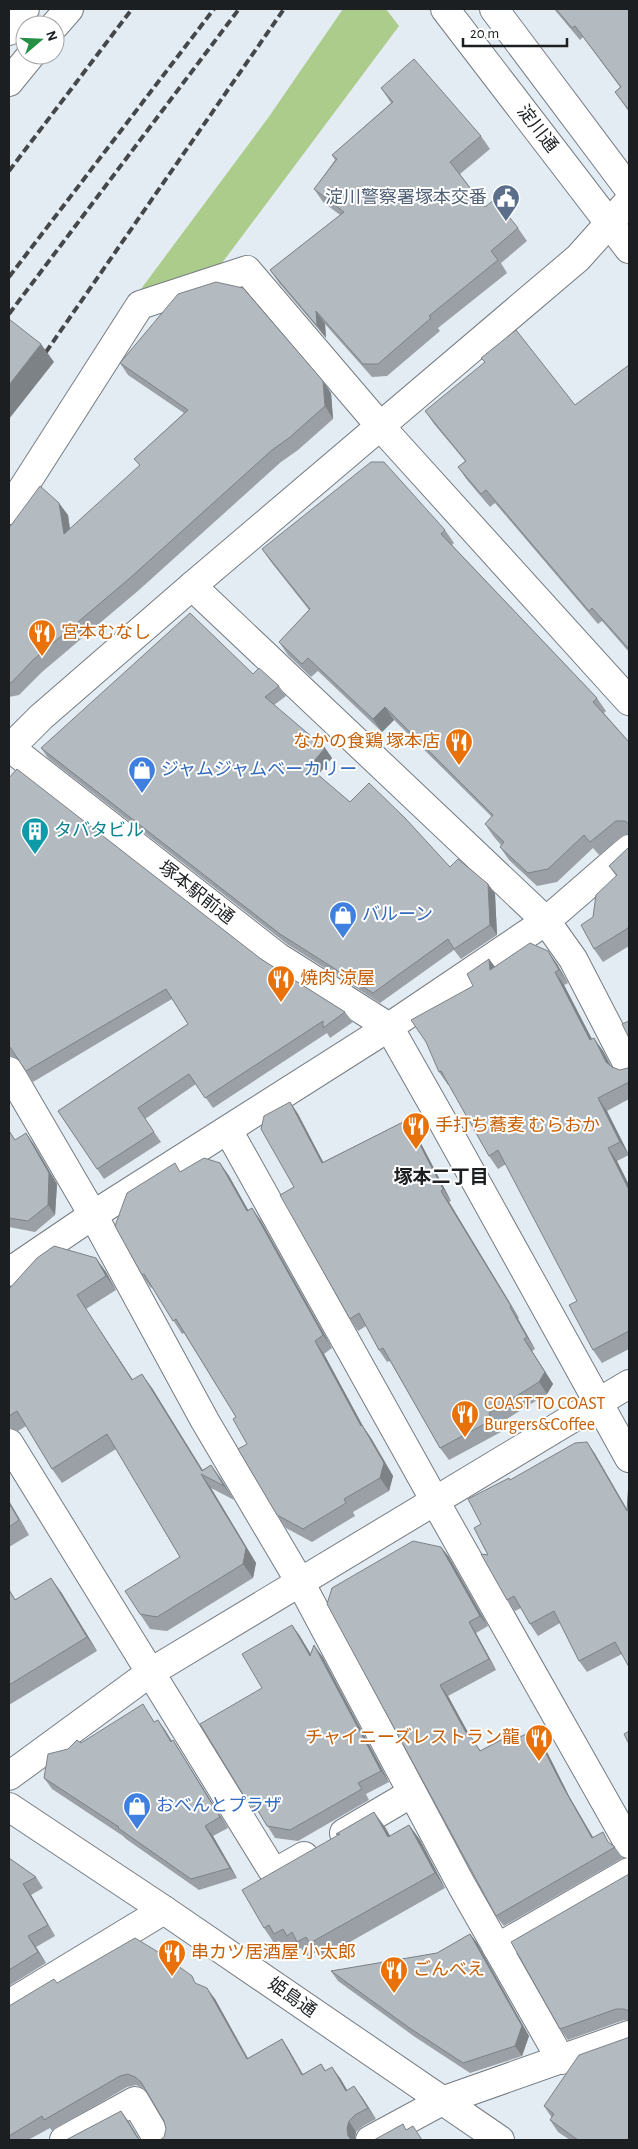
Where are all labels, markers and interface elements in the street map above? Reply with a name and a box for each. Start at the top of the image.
north arrow [15,15,65,65]
scale bar [463,15,567,47]
text: 20 m [470,26,499,41]
text: N [43,29,60,43]
street label: 淀川通 [513,102,562,156]
public building icon: 淀川警察署塚本交番 [491,183,521,222]
place label: 淀川警察署塚本交番 [325,187,487,207]
restaurant icon: 宮本むなし [27,618,57,657]
place label: 宮本むなし [61,623,151,642]
restaurant icon: なかの食鶏 塚本店 [444,727,474,766]
place label: なかの食鶏 塚本店 [293,731,440,751]
shop icon: ジャムジャムベーカリー [127,755,157,794]
place label: ジャムジャムベーカリー [161,760,357,779]
building icon: タバタビル [20,816,50,855]
place label: タバタビル [54,821,144,840]
street label: 塚本駅前通 [155,857,238,928]
shop icon: バルーン [328,900,358,939]
place label: バルーン [362,905,433,924]
restaurant icon: 焼肉 涼屋 [266,964,296,1003]
place label: 焼肉 涼屋 [300,969,375,988]
restaurant icon: 手打ち蕎麦 むらおか [401,1111,431,1150]
place label: 手打ち蕎麦 むらおか [435,1116,600,1135]
district label: 塚本二丁目 [393,1167,489,1187]
place label: COAST TO COAST Burgers&Coffee [484,1395,606,1434]
restaurant icon: COAST TO COAST Burgers&Coffee [450,1399,480,1438]
restaurant icon: チャイニーズレストラン龍 [524,1723,554,1762]
place label: チャイニーズレストラン龍 [305,1727,520,1747]
shop icon: おべんとプラザ [122,1791,152,1830]
place label: おべんとプラザ [156,1796,282,1815]
restaurant icon: 串カツ居酒屋 小太郎 [157,1938,187,1977]
place label: 串カツ居酒屋 小太郎 [191,1943,356,1962]
restaurant icon: ごんべえ [379,1955,409,1994]
place label: ごんべえ [413,1959,485,1979]
street label: 姫島通 [265,1974,320,2021]

